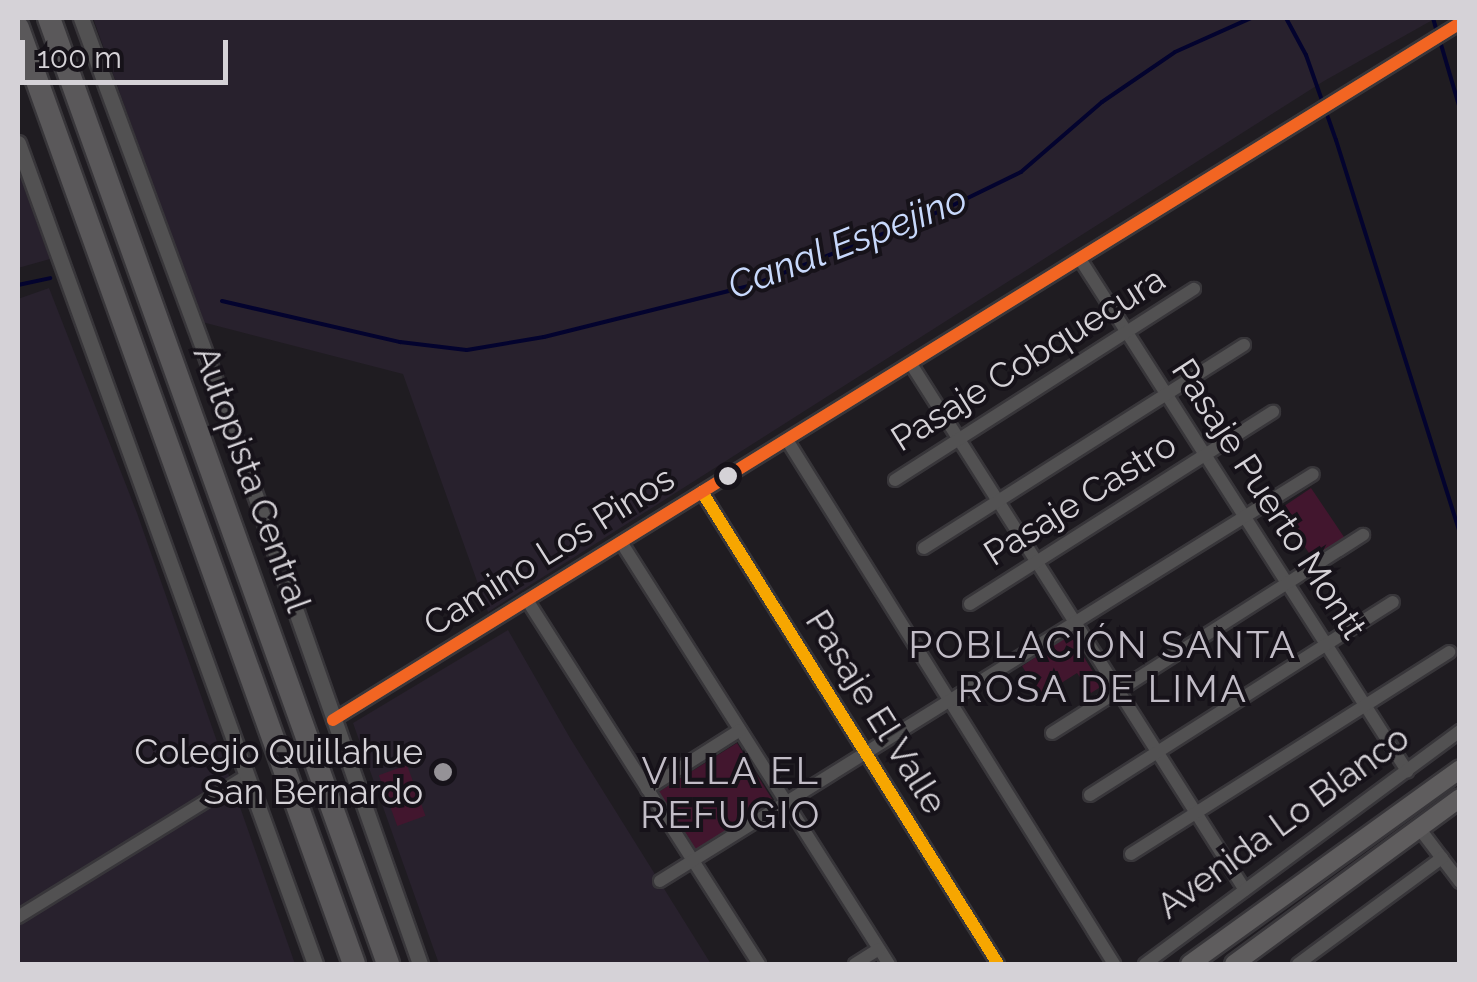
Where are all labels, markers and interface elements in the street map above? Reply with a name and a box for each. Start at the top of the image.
scale bar [25,20,232,82]
text: 100 m [37,40,122,75]
water label: Canal Espejino [721,175,973,309]
street label: Pasaje Cobquecura [883,258,1173,460]
street label: Autopista Central [184,341,320,617]
street label: Pasaje Puerto Montt [1163,351,1375,647]
street label: Pasaje Castro [976,423,1184,575]
street label: Camino Los Pinos [416,457,682,645]
unlabelled marker [718,466,738,486]
street label: Pasaje El Valle [796,602,956,822]
district label: POBLACIÓN SANTA ROSA DE LIMA [909,622,1297,712]
street label: Avenida Lo Blanco [1149,717,1417,927]
place label: Colegio Quillahue San Bernardo [135,731,423,813]
district label: VILLA EL REFUGIO [640,748,822,838]
marker: Colegio Quillahue San Bernardo [432,761,454,783]

